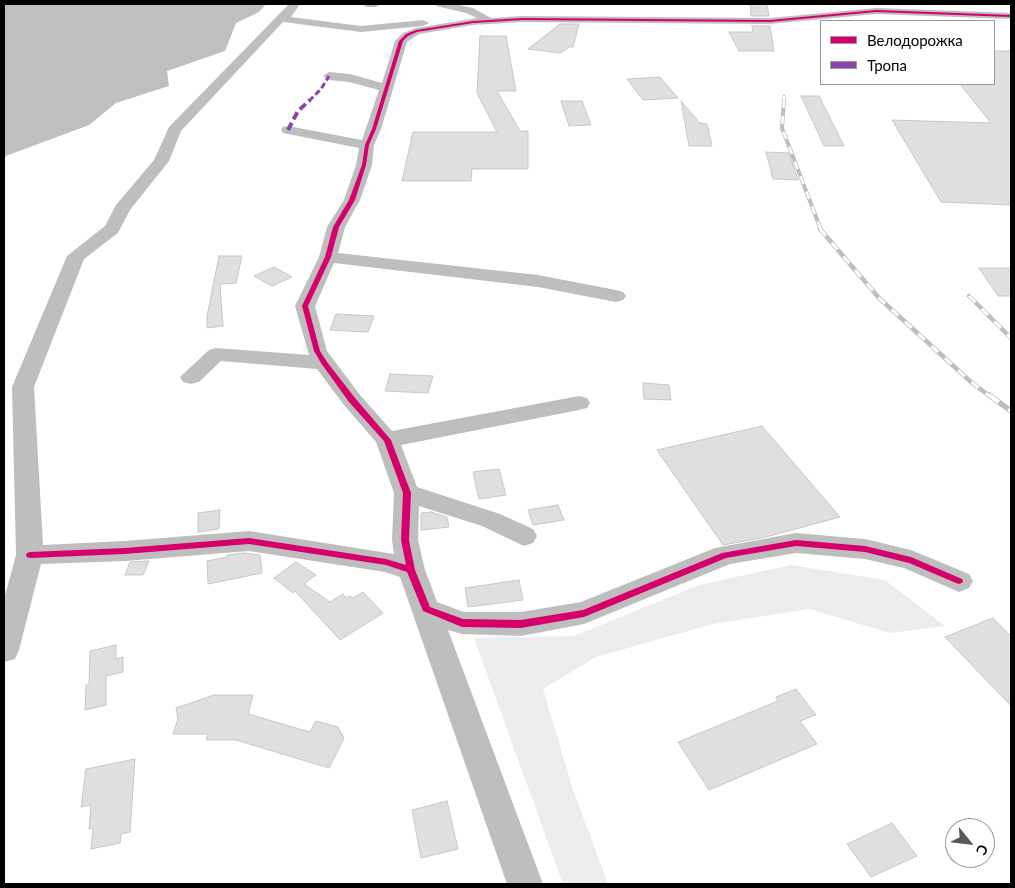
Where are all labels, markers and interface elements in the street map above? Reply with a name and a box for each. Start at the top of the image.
legend [820,20,995,85]
text: Велодорожка [867,31,963,49]
text: Тропа [867,56,907,74]
north arrow [945,818,995,868]
text: С [973,842,992,858]

